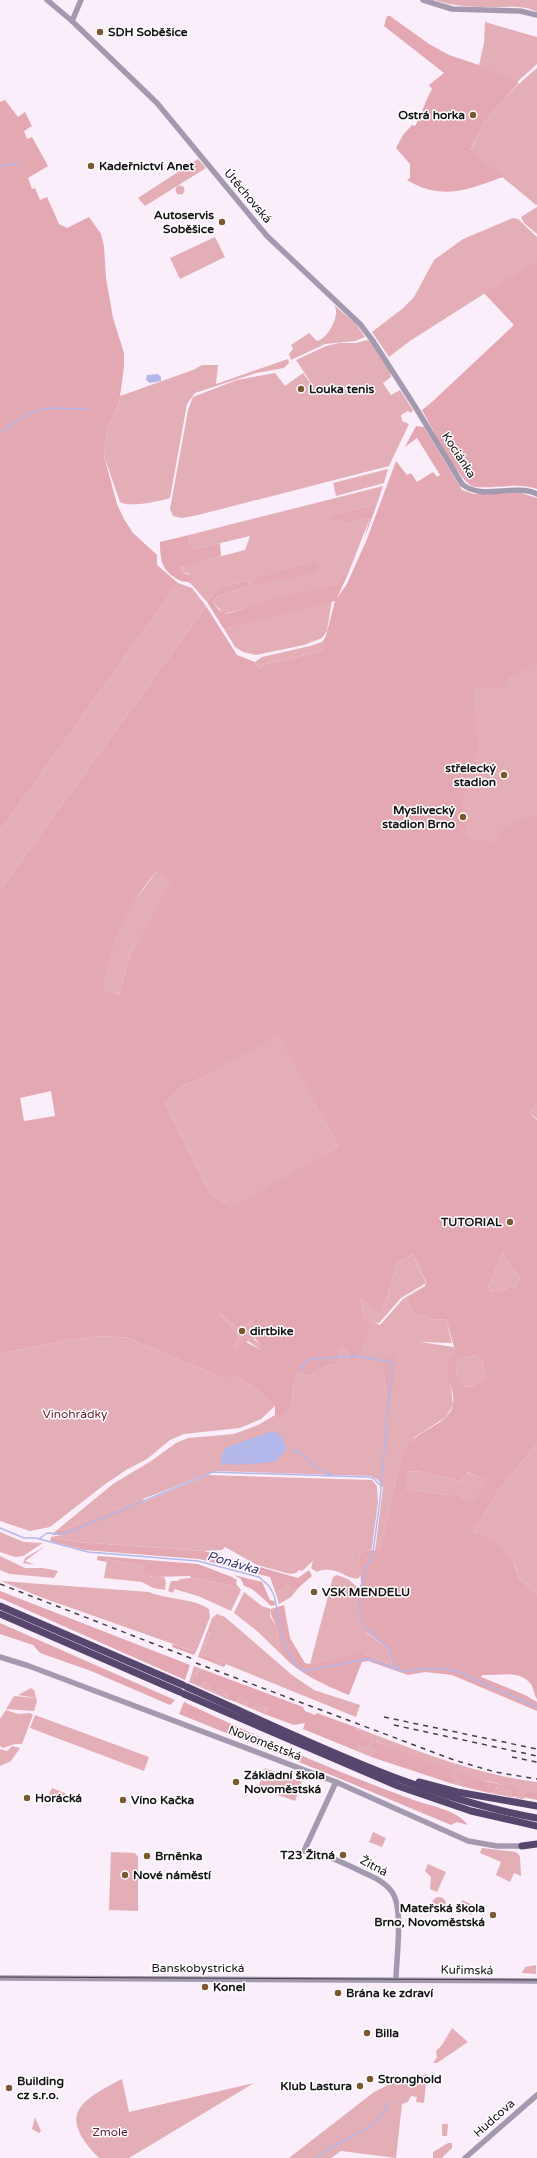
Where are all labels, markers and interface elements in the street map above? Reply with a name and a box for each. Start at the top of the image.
place label: SDH Soběšice [108,25,188,39]
marker: SDH Soběšice [95,27,105,37]
place label: Ostrá horka [398,108,465,122]
marker: Ostrá horka [468,110,478,120]
place label: Kadeřnictví Anet [99,159,194,173]
marker: Kadeřnictví Anet [86,161,96,171]
street label: Útěchovská [221,166,275,226]
place label: Autoservis Soběšice [154,208,214,236]
marker: Autoservis Soběšice [217,217,227,227]
place label: Louka tenis [309,382,374,396]
marker: Louka tenis [296,384,306,394]
street label: Kociánka [439,429,479,481]
place label: střelecký stadion [445,761,497,789]
marker: střelecký stadion [499,770,509,780]
place label: Myslivecký stadion Brno [382,803,456,831]
marker: Myslivecký stadion Brno [458,812,468,822]
place label: TUTORIAL [440,1215,502,1229]
marker: TUTORIAL [505,1217,515,1227]
place label: dirtbike [250,1324,294,1338]
marker: dirtbike [237,1326,247,1336]
park label: Vinohrádky [42,1407,108,1421]
water label: Ponávka [205,1548,261,1578]
place label: VSK MENDELU [322,1585,410,1599]
marker: VSK MENDELU [309,1587,319,1597]
street label: Novoměstská [226,1723,304,1763]
place label: Základní škola Novoměstská [244,1768,325,1796]
marker: Základní škola Novoměstská [231,1777,241,1787]
place label: Horácká [35,1791,82,1805]
marker: Horácká [22,1793,32,1803]
place label: Víno Kačka [131,1793,195,1807]
marker: Víno Kačka [118,1795,128,1805]
place label: T23 Žitná [279,1848,335,1862]
place label: Brněnka [155,1849,203,1863]
marker: T23 Žitná [338,1850,348,1860]
marker: Brněnka [142,1851,152,1861]
street label: Žitná [358,1853,390,1879]
place label: Nové náměstí [133,1868,211,1882]
marker: Nové náměstí [120,1870,130,1880]
place label: Mateřská škola Brno, Novoměstská [374,1901,485,1929]
marker: Mateřská škola Brno, Novoměstská [488,1910,498,1920]
street label: Banskobystrická [151,1961,245,1975]
street label: Kuřimská [440,1963,494,1977]
place label: Konel [213,1980,245,1994]
marker: Konel [200,1982,210,1992]
place label: Brána ke zdraví [346,1986,433,2000]
marker: Brána ke zdraví [333,1988,343,1998]
place label: Billa [375,2026,399,2040]
marker: Billa [362,2028,372,2038]
place label: Stronghold [378,2072,441,2087]
place label: Building cz s.r.o. [17,2074,64,2102]
marker: Stronghold [365,2074,375,2084]
place label: Klub Lastura [280,2079,352,2093]
marker: Klub Lastura [355,2081,365,2091]
marker: Building cz s.r.o. [4,2083,14,2093]
street label: Hudcova [471,2096,517,2140]
park label: Zmole [92,2125,128,2139]

